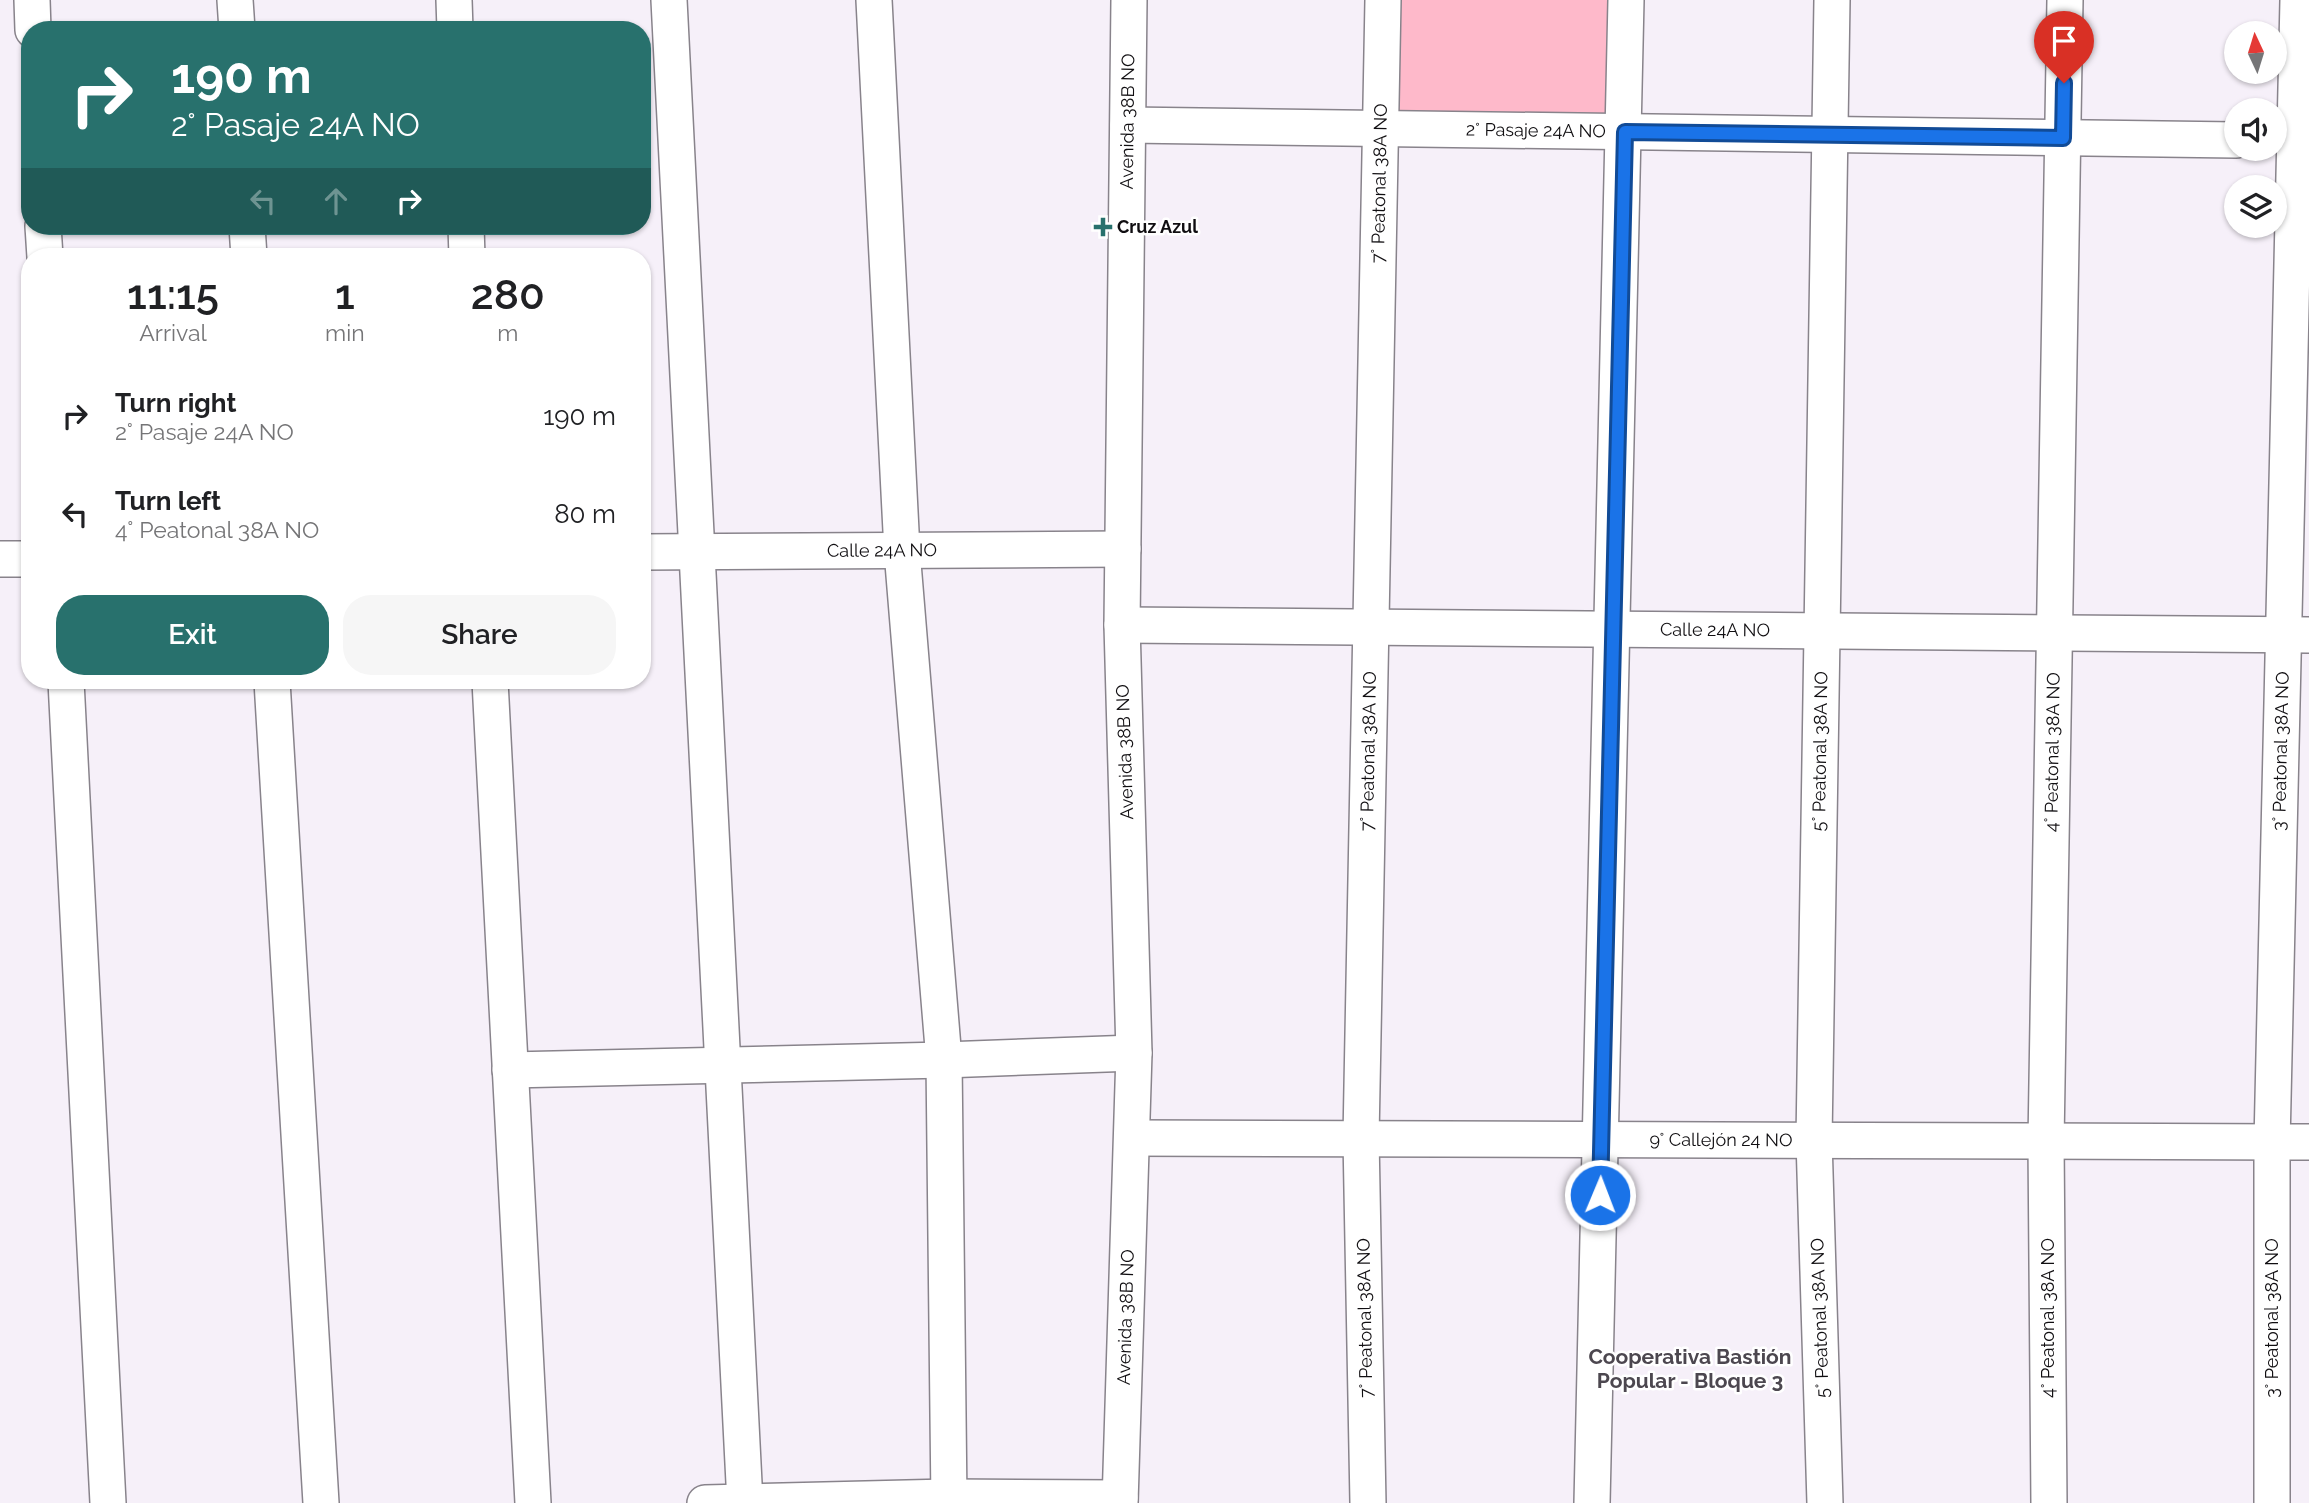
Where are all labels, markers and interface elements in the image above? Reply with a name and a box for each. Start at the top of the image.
pin [2034,11,2094,83]
north arrow [2224,21,2287,84]
map controls [2224,21,2287,238]
icon: arrive [2045,22,2083,60]
text: 190 m [171,47,312,104]
icon: right [56,49,147,140]
street label: Avenida 38B NO [1116,53,1138,189]
button: sound [2224,98,2287,161]
street label: 7° Peatonal 38A NO [1367,103,1391,263]
text: 2° Pasaje 24A NO [171,106,420,143]
street label: 2° Pasaje 24A NO [1466,119,1606,141]
button: layers [2224,175,2287,238]
icon: left [244,182,282,220]
icon: ahead [317,182,355,220]
icon: right [390,182,428,220]
place label: Cruz Azul [1117,216,1198,237]
marker: Cruz Azul [1095,219,1111,235]
text: 11:15 [127,270,219,319]
text: 1 [335,270,355,319]
text: 280 [471,270,545,319]
text: Arrival [139,319,207,346]
text: min [325,319,365,346]
text: m [497,319,518,346]
text: Turn right [115,388,236,418]
icon: right [56,397,94,435]
text: 190 m [543,401,616,431]
text: 2° Pasaje 24A NO [115,418,294,445]
text: Turn left [115,486,221,516]
icon: left [56,495,94,533]
text: 80 m [554,499,616,529]
text: 4° Peatonal 38A NO [115,516,319,543]
street label: Calle 24A NO [827,539,937,561]
button: Exit [56,595,329,675]
button: Share [343,595,616,675]
street label: Calle 24A NO [1660,619,1770,640]
street label: 7° Peatonal 38A NO [1356,671,1380,831]
street label: 5° Peatonal 38A NO [1808,671,1831,831]
street label: 3° Peatonal 38A NO [2268,671,2293,831]
street label: 4° Peatonal 38A NO [2040,672,2064,832]
street label: Avenida 38B NO [1112,684,1137,820]
street label: 9° Callejón 24 NO [1649,1129,1793,1150]
position arrow [1563,1158,1637,1232]
street label: 7° Peatonal 38A NO [1353,1238,1376,1398]
street label: 5° Peatonal 38A NO [1806,1238,1833,1398]
street label: 4° Peatonal 38A NO [2037,1238,2058,1398]
street label: 3° Peatonal 38A NO [2261,1238,2282,1398]
street label: Avenida 38B NO [1113,1249,1138,1385]
district label: Cooperativa Bastión Popular - Bloque 3 [1589,1344,1791,1393]

